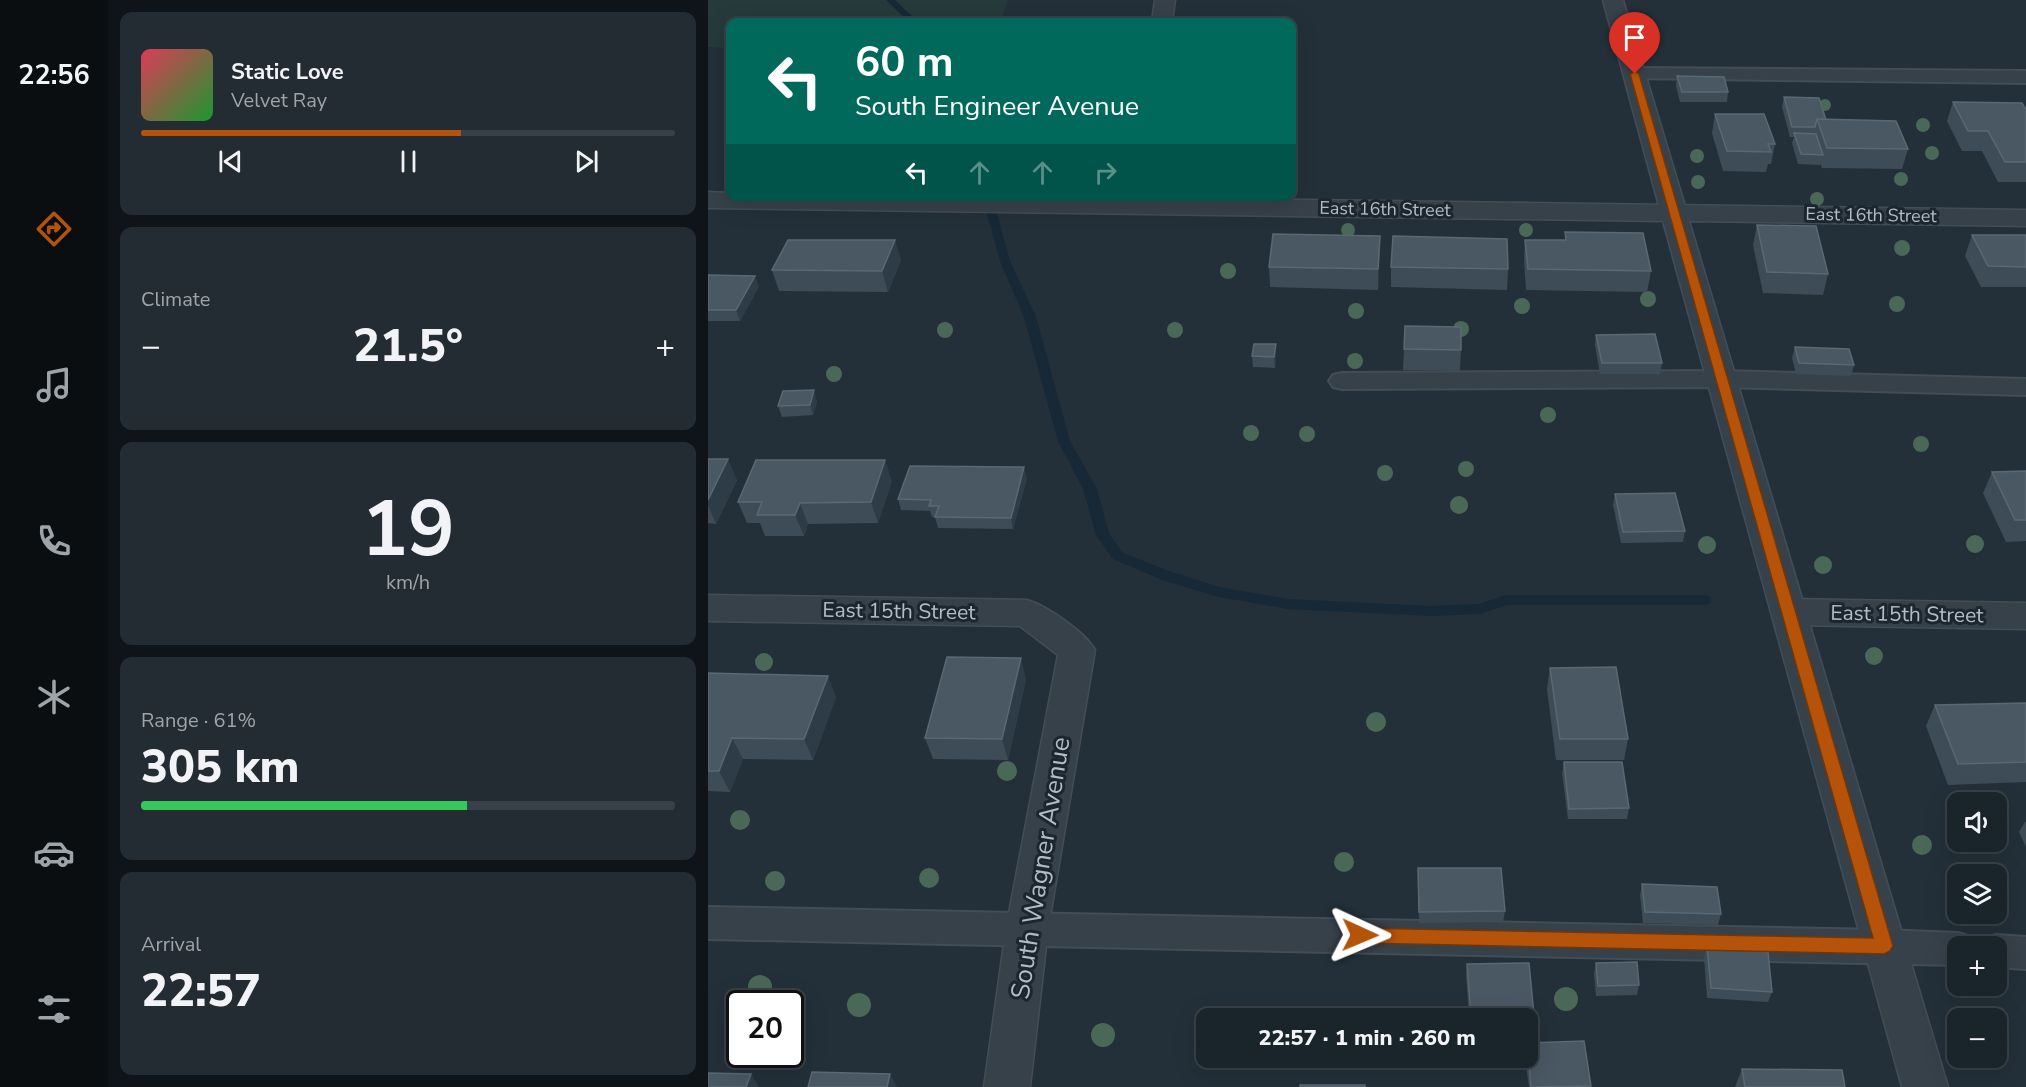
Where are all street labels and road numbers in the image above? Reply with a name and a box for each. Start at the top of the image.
street label: East 16th Street [1319,196,1452,222]
street label: East 16th Street [1805,202,1938,228]
street label: East 15th Street [822,596,976,626]
street label: East 15th Street [1830,599,1984,629]
street label: South Wagner Avenue [1002,735,1078,1002]

